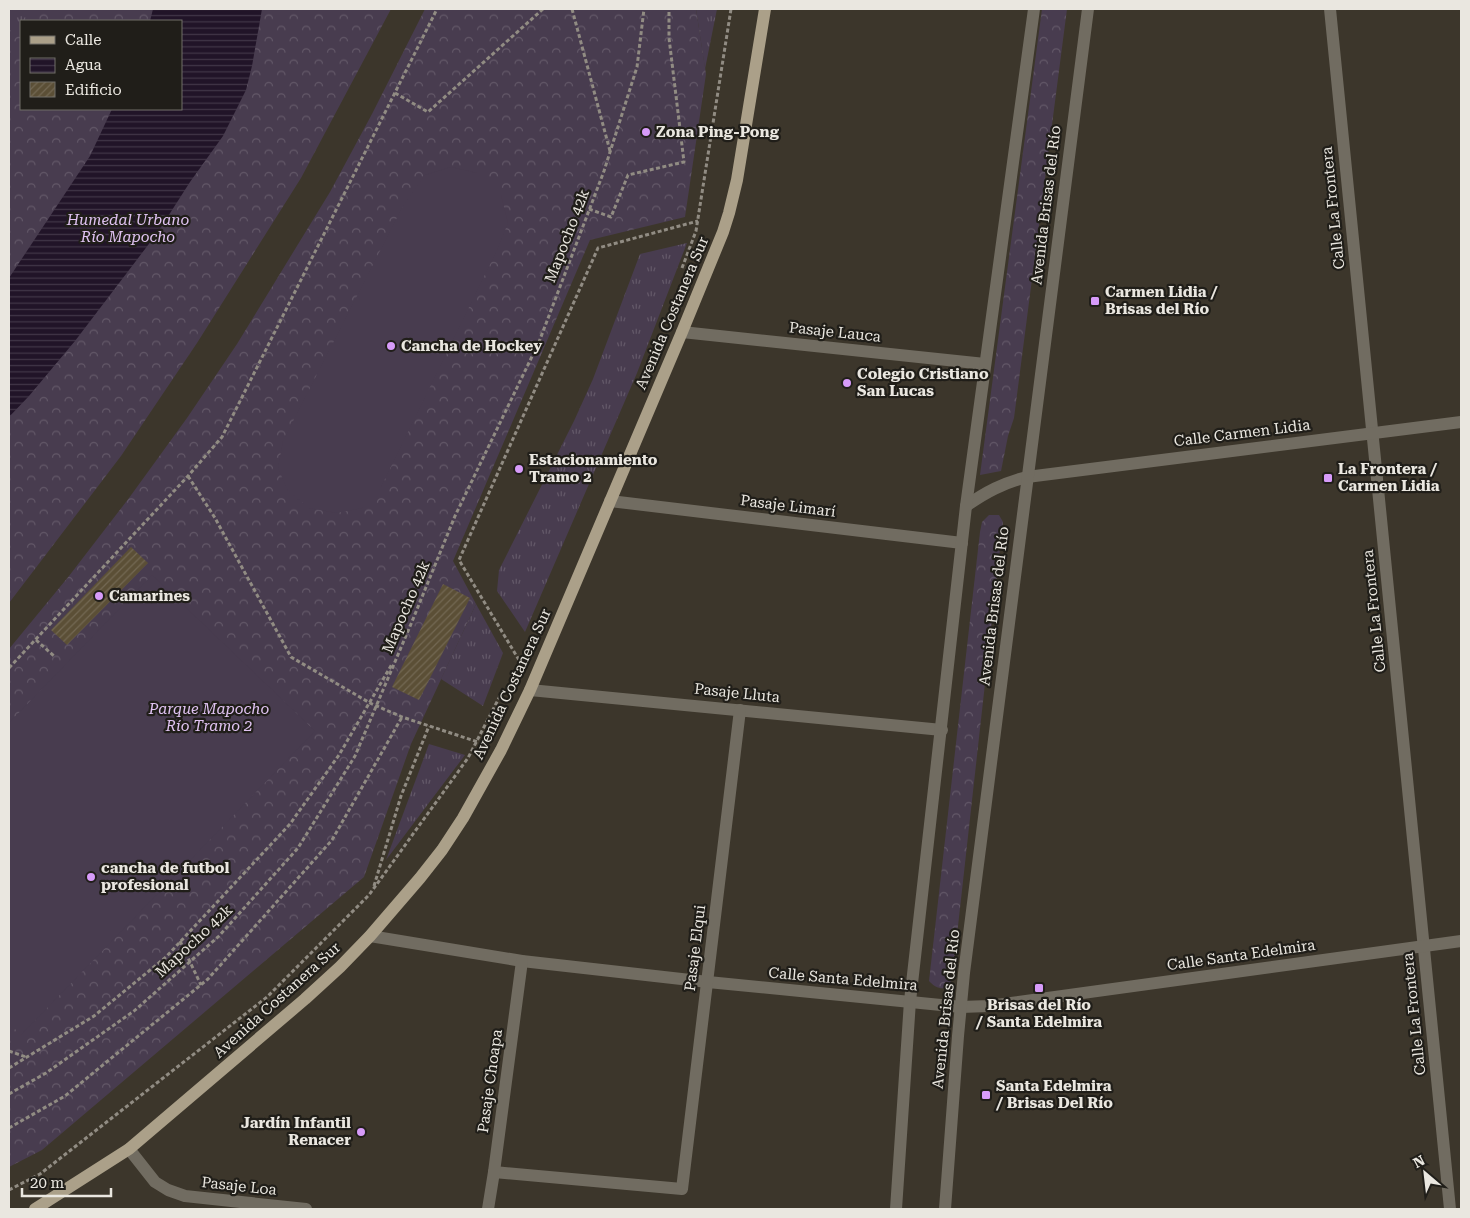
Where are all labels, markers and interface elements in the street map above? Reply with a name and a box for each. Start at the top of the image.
legend [20,20,182,110]
text: Calle [65,31,101,49]
text: Agua [65,56,102,74]
text: Edificio [65,81,122,99]
place label: Zona Ping-Pong [656,123,780,141]
street label: Avenida Brisas del Río [1027,124,1065,286]
marker: Zona Ping-Pong [640,126,652,138]
street label: Calle La Frontera [1318,146,1348,270]
street label: Mapocho 42k [541,186,593,285]
park label: Humedal Urbano Río Mapocho [66,211,189,246]
street label: Avenida Costanera Sur [632,234,712,392]
place label: Carmen Lidia / Brisas del Río [1105,283,1218,318]
marker: Carmen Lidia / Brisas del Río [1089,295,1101,307]
street label: Pasaje Lauca [788,318,882,346]
place label: Cancha de Hockey [401,337,542,355]
marker: Cancha de Hockey [385,340,397,352]
place label: Colegio Cristiano San Lucas [857,365,989,400]
marker: Colegio Cristiano San Lucas [841,377,853,389]
street label: Calle Carmen Lidia [1173,416,1311,450]
place label: Estacionamiento Tramo 2 [529,451,658,486]
place label: La Frontera / Carmen Lidia [1338,460,1440,495]
marker: Estacionamiento Tramo 2 [513,463,525,475]
marker: La Frontera / Carmen Lidia [1322,472,1334,484]
street label: Pasaje Limarí [739,491,837,521]
street label: Avenida Brisas del Río [975,525,1013,687]
street label: Calle La Frontera [1359,549,1389,673]
street label: Mapocho 42k [378,558,434,656]
place label: Camarines [109,587,190,605]
marker: Camarines [93,590,105,602]
street label: Avenida Costanera Sur [469,606,555,762]
street label: Pasaje Lluta [693,680,781,706]
park label: Parque Mapocho Río Tramo 2 [148,700,269,735]
place label: cancha de futbol profesional [101,859,230,894]
marker: cancha de futbol profesional [85,871,97,883]
street label: Mapocho 42k [152,900,237,981]
street label: Pasaje Elqui [681,904,709,992]
street label: Avenida Brisas del Río [929,928,963,1090]
street label: Calle Santa Edelmira [1166,936,1316,974]
street label: Avenida Costanera Sur [210,938,344,1062]
street label: Calle La Frontera [1399,952,1429,1076]
street label: Calle Santa Edelmira [768,964,918,994]
marker: Brisas del Río / Santa Edelmira [1033,982,1045,994]
place label: Brisas del Río / Santa Edelmira [975,996,1102,1031]
street label: Pasaje Choapa [474,1028,506,1134]
place label: Santa Edelmira / Brisas Del Río [995,1077,1113,1112]
marker: Santa Edelmira / Brisas Del Río [980,1089,992,1101]
place label: Jardín Infantil Renacer [241,1114,351,1149]
marker: Jardín Infantil Renacer [355,1126,367,1138]
north arrow [1400,1148,1450,1198]
text: N [1410,1152,1428,1171]
scale bar [22,1166,111,1198]
street label: Pasaje Loa [200,1173,278,1199]
text: 20 m [30,1174,65,1192]

